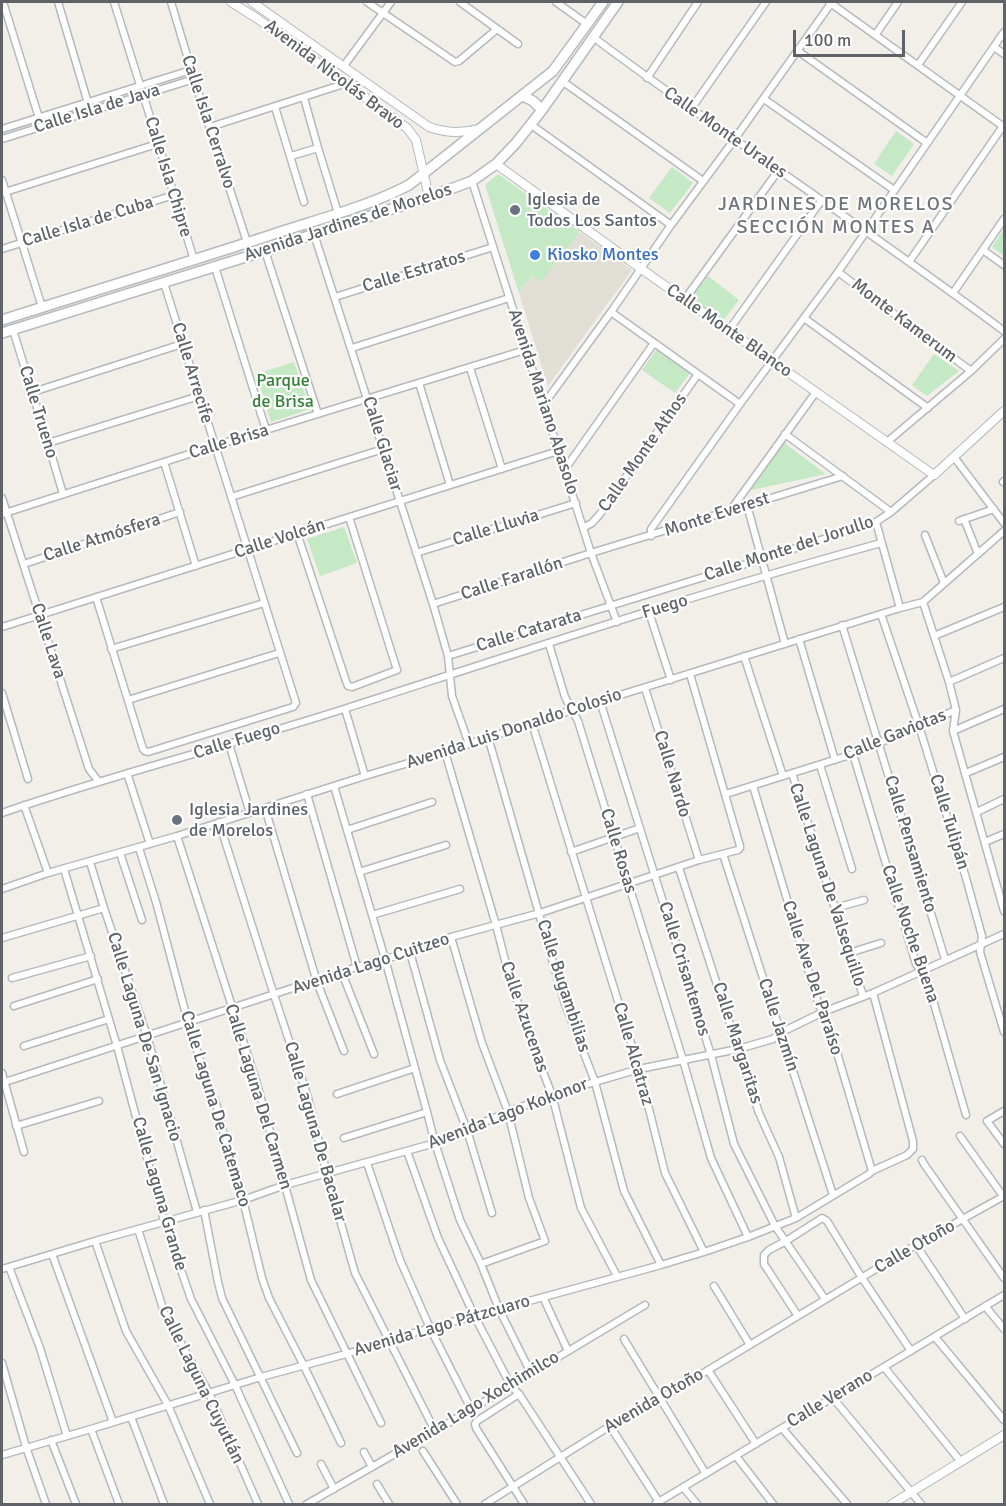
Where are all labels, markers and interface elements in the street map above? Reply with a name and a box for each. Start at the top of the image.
street label: Avenida Nicolás Bravo [260,15,408,135]
scale bar [796,18,908,56]
text: 100 m [804,29,851,51]
street label: Calle Isla Cerralvo [176,53,240,191]
street label: Calle Isla de Java [31,80,163,138]
street label: Calle Monte Urales [659,82,791,184]
street label: Calle Isla Chipre [139,114,197,240]
street label: Avenida Jardines de Morelos [241,179,455,267]
place label: Iglesia de Todos Los Santos [527,189,657,232]
street label: Calle Isla de Cuba [20,192,156,252]
district label: JARDINES DE MORELOS SECCIÓN MONTES A [718,193,954,240]
marker: Iglesia de Todos Los Santos [508,203,522,217]
place label: Kiosko Montes [547,244,659,266]
street label: Calle Estratos [360,246,468,298]
marker: Kiosko Montes [528,248,542,262]
street label: Monte Kamerum [847,274,961,368]
street label: Calle Monte Blanco [662,279,796,383]
street label: Avenida Mariano Abasolo [503,306,583,498]
street label: Calle Arrecife [166,320,218,426]
street label: Calle Trueno [14,363,62,461]
park label: Parque de Brisa [252,370,314,412]
street label: Calle Monte Athos [594,390,692,516]
street label: Calle Glaciar [357,394,407,494]
street label: Calle Brisa [186,420,272,464]
street label: Monte Everest [662,488,772,542]
street label: Calle Lluvia [450,505,542,551]
street label: Calle Atmósfera [41,509,163,567]
street label: Calle Monte del Jorullo [701,511,877,587]
street label: Calle Volcán [232,514,328,564]
street label: Calle Farallón [458,552,566,606]
street label: Fuego [640,590,690,624]
street label: Calle Lava [26,600,70,682]
street label: Calle Catarata [474,605,584,657]
street label: Avenida Luis Donaldo Colosio [404,684,624,774]
street label: Calle Gaviotas [841,705,949,765]
street label: Calle Fuego [191,718,283,764]
street label: Calle Nardo [649,728,695,820]
street label: Calle Tulipán [924,772,974,872]
street label: Calle Pensamiento [879,773,941,915]
street label: Calle Laguna De Valsequillo [784,780,870,990]
place label: Iglesia Jardines de Morelos [189,799,308,842]
street label: Calle Rosas [595,806,641,896]
marker: Iglesia Jardines de Morelos [170,813,184,827]
street label: Calle Noche Buena [876,862,944,1006]
street label: Calle Ave Del Paraíso [777,898,847,1058]
street label: Calle Crisantemos [653,899,715,1039]
street label: Calle Bugambilias [531,917,595,1055]
street label: Avenida Lago Cuitzeo [290,928,452,1000]
street label: Calle Laguna De San Ignacio [102,930,186,1144]
street label: Calle Azucenas [495,959,553,1075]
street label: Calle Jazmín [753,976,803,1074]
street label: Calle Margaritas [707,979,767,1107]
street label: Calle Alcatraz [608,1000,658,1108]
street label: Calle Laguna Del Carmen [219,1001,297,1193]
street label: Calle Laguna De Catemaco [175,1008,255,1210]
street label: Calle Laguna De Bacalar [279,1039,351,1225]
street label: Avenida Lago Kokonor [425,1074,591,1154]
street label: Calle Laguna Grande [127,1115,191,1273]
street label: Calle Otoño [871,1215,959,1279]
street label: Avenida Lago Pátzcuaro [351,1290,533,1362]
street label: Calle Laguna Cuyutlán [153,1303,249,1467]
street label: Avenida Lago Xochimilco [389,1347,563,1463]
street label: Avenida Otoño [600,1364,708,1438]
street label: Calle Verano [783,1365,877,1433]

